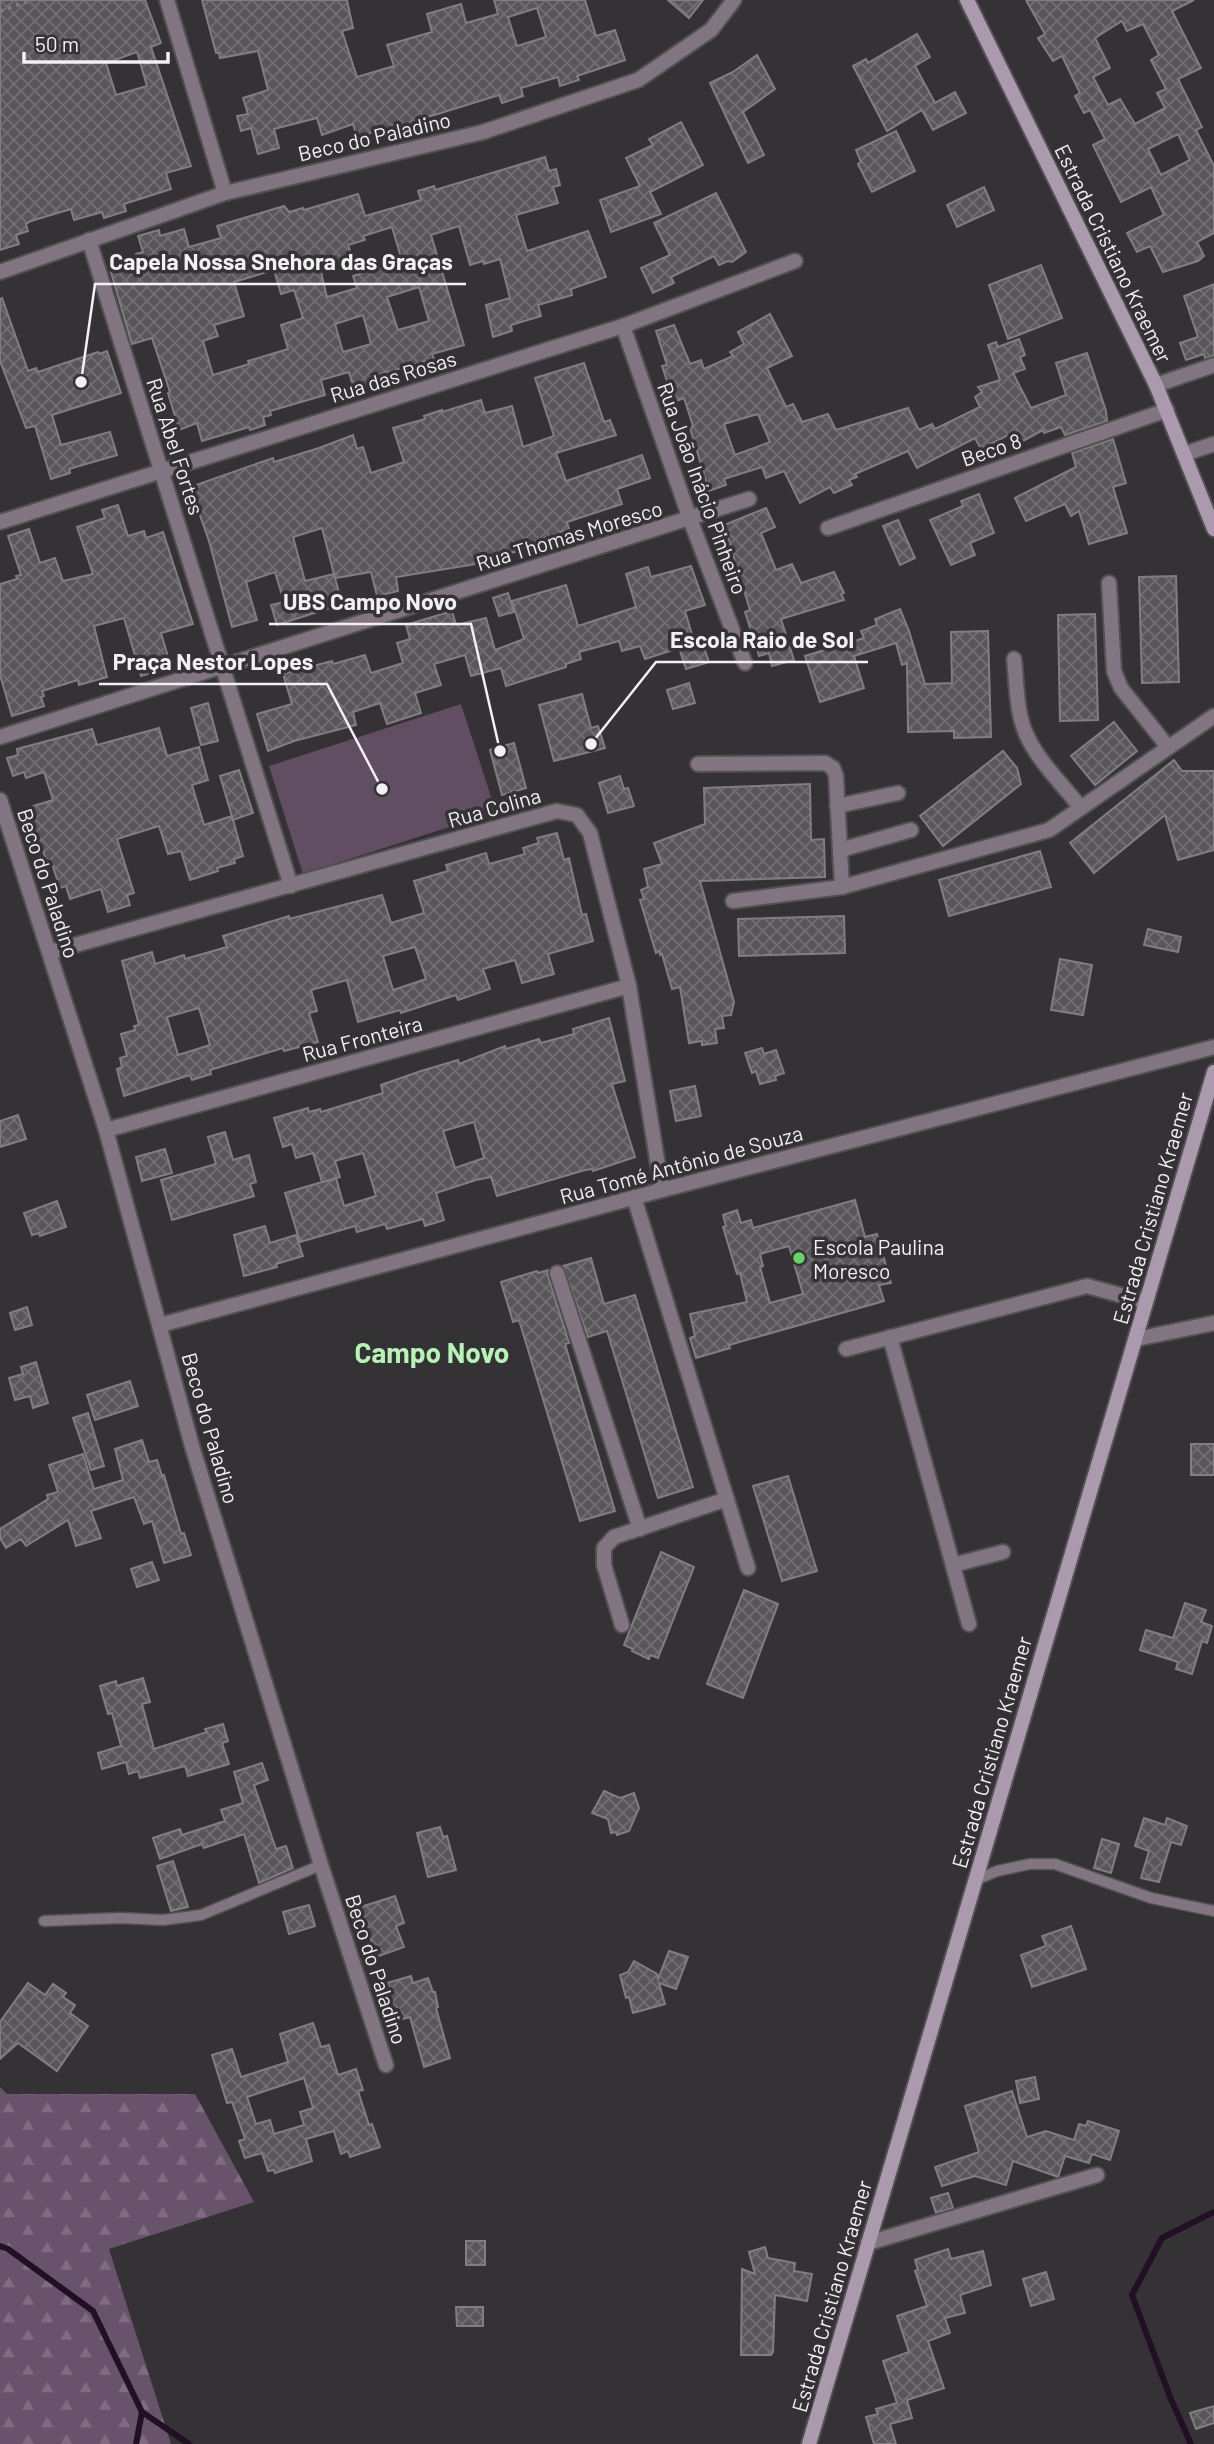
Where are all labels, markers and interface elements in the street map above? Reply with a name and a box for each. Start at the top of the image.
scale bar [24,21,168,65]
text: 50 m [35,31,79,56]
street label: Beco do Paladino [295,106,453,166]
street label: Estrada Cristiano Kraemer [1050,140,1178,367]
callout: Capela Nossa Snehora das Graças [95,240,466,284]
text: Capela Nossa Snehora das Graças [109,247,453,275]
street label: Rua das Rosas [327,345,459,407]
street label: Rua Abel Fortes [142,375,210,517]
street label: Rua João Inácio Pinheiro [653,379,753,597]
street label: Beco 8 [958,427,1024,471]
street label: Rua Thomas Moresco [473,495,665,575]
callout: UBS Campo Novo [269,580,471,624]
text: UBS Campo Novo [283,587,457,615]
callout: Escola Raio de Sol [656,618,868,662]
text: Escola Raio de Sol [670,625,854,653]
callout: Praça Nestor Lopes [99,640,327,684]
text: Praça Nestor Lopes [113,647,313,675]
street label: Rua Colina [445,782,543,832]
street label: Beco do Paladino [13,805,85,961]
street label: Rua Fronteira [299,1010,425,1066]
street label: Estrada Cristiano Kraemer [1107,1089,1197,1327]
street label: Rua Tomé Antônio de Souza [557,1120,805,1208]
place label: Escola Paulina Moresco [813,1234,944,1283]
marker: Escola Paulina Moresco [791,1250,807,1266]
district label: Campo Novo [355,1335,509,1369]
street label: Beco do Paladino [177,1350,245,1506]
street label: Estrada Cristiano Kraemer [946,1633,1036,1871]
street label: Beco do Paladino [341,1891,413,2047]
street label: Estrada Cristiano Kraemer [786,2177,876,2415]

